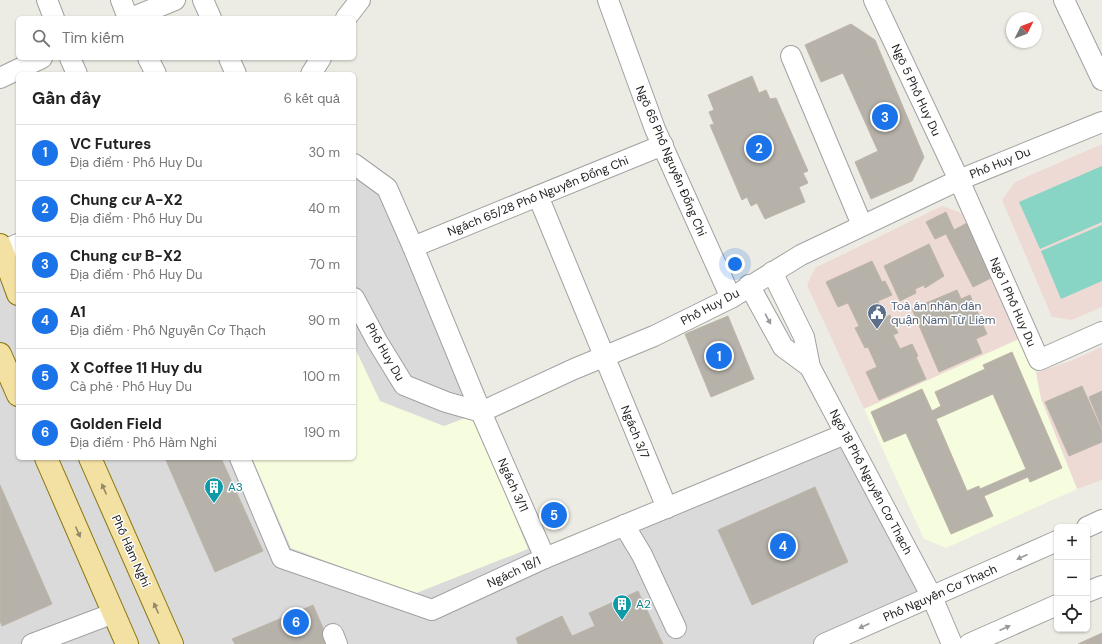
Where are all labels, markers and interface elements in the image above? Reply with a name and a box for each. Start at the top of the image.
north arrow [1006,12,1042,48]
search box [16,16,356,60]
icon: search [30,27,52,49]
text: Tìm kiếm [62,28,124,48]
street label: Ngõ 5 Phố Huy Du [888,41,944,139]
street label: Ngõ 65 Phố Nguyễn Đổng Chi [632,83,710,239]
text: Gần đây [32,87,101,109]
text: 6 kết quả [284,90,340,107]
pin: 3 [872,102,898,132]
pin: 2 [746,133,772,163]
text: VC Futures [70,134,151,154]
text: 1 [43,144,47,161]
text: 30 m [308,144,340,161]
street label: Phố Huy Du [967,144,1033,182]
street label: Ngách 65/28 Phố Nguyễn Đổng Chi [445,152,631,240]
text: Địa điểm · Phố Huy Du [70,154,202,171]
text: Chung cư A-X2 [70,190,182,210]
text: 2 [41,200,49,217]
text: 40 m [308,200,340,217]
text: Địa điểm · Phố Huy Du [70,210,202,227]
text: Chung cư B-X2 [70,246,182,266]
your location [725,254,745,274]
street label: Ngõ 1 Phố Huy Du [986,255,1040,349]
text: 3 [41,256,49,273]
text: 70 m [309,256,340,273]
text: Địa điểm · Phố Huy Du [70,266,202,283]
street label: Phố Huy Du [678,285,742,329]
place label: Toà án nhân dân quận Nam Từ Liêm [891,298,996,328]
text: A1 [70,302,86,322]
public building icon: Toà án nhân dân quận Nam Từ Liêm [866,302,888,330]
text: 4 [41,312,49,329]
text: 90 m [308,312,340,329]
one-way arrow [764,314,771,325]
street label: Phố Huy Du [362,320,408,384]
text: Địa điểm · Phố Nguyễn Cơ Thạch [70,322,266,339]
pin: 1 [706,341,732,371]
text: X Coffee 11 Huy du [70,358,202,378]
text: 5 [41,368,49,385]
text: 100 m [303,368,340,385]
text: Cà phê · Phố Huy Du [70,378,192,395]
street label: Ngách 3/7 [617,403,653,461]
street label: Ngõ 18 Phố Nguyễn Cơ Thạch [826,407,916,557]
text: Golden Field [70,414,162,434]
text: 6 [41,424,49,441]
text: 190 m [304,424,340,441]
text: Địa điểm · Phố Hàm Nghi [70,434,217,451]
street label: Ngách 3/11 [494,456,532,514]
building icon: A3 [203,476,225,504]
place label: A3 [228,479,243,495]
one-way arrow [101,484,107,495]
pin: 5 [541,500,567,530]
street label: Phố Hàm Nghi [108,512,154,590]
map controls [1054,524,1090,632]
button: + [1054,524,1090,560]
one-way arrow [75,527,81,538]
pin: 4 [770,531,796,561]
street label: Ngách 18/1 [485,553,543,591]
one-way arrow [1016,554,1027,560]
button: − [1054,560,1090,596]
street label: Phố Nguyễn Cơ Thạch [881,561,999,625]
building icon: A2 [611,593,633,621]
place label: A2 [636,596,651,612]
button: locate [1054,596,1090,632]
one-way arrow [153,603,159,614]
pin: 6 [283,607,309,637]
one-way arrow [858,624,870,630]
one-way arrow [999,625,1011,631]

